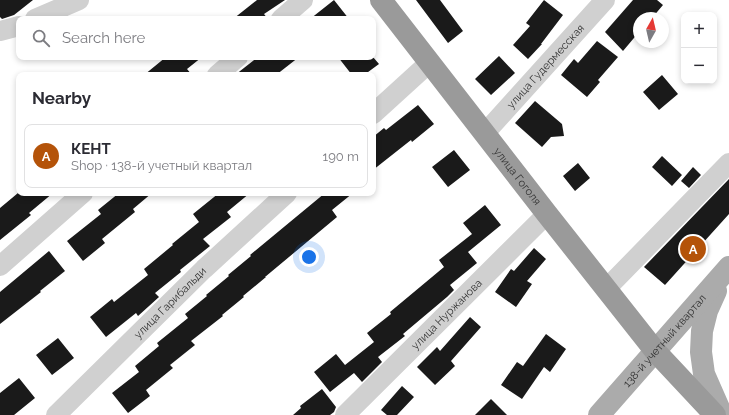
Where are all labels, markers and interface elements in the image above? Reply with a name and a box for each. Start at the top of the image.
north arrow [633,12,669,48]
map controls [681,12,717,84]
button: + [681,12,717,48]
search box [16,16,376,60]
street label: улица Гудермесская [504,21,587,111]
icon: search [30,27,52,49]
text: Search here [62,29,145,47]
button: − [681,48,717,84]
text: Nearby [32,88,91,108]
text: КЕНТ [71,140,111,158]
street label: улица Гоголя [491,145,544,208]
text: A [42,149,50,164]
text: 190 m [323,149,359,164]
text: Shop · 138-й учетный квартал [71,158,252,173]
pin: A [680,234,706,264]
your location [299,247,319,267]
street label: улица Гарибальди [131,264,209,341]
street label: улица Нуржанова [408,276,484,352]
street label: 138-й учетный квартал [620,291,709,390]

